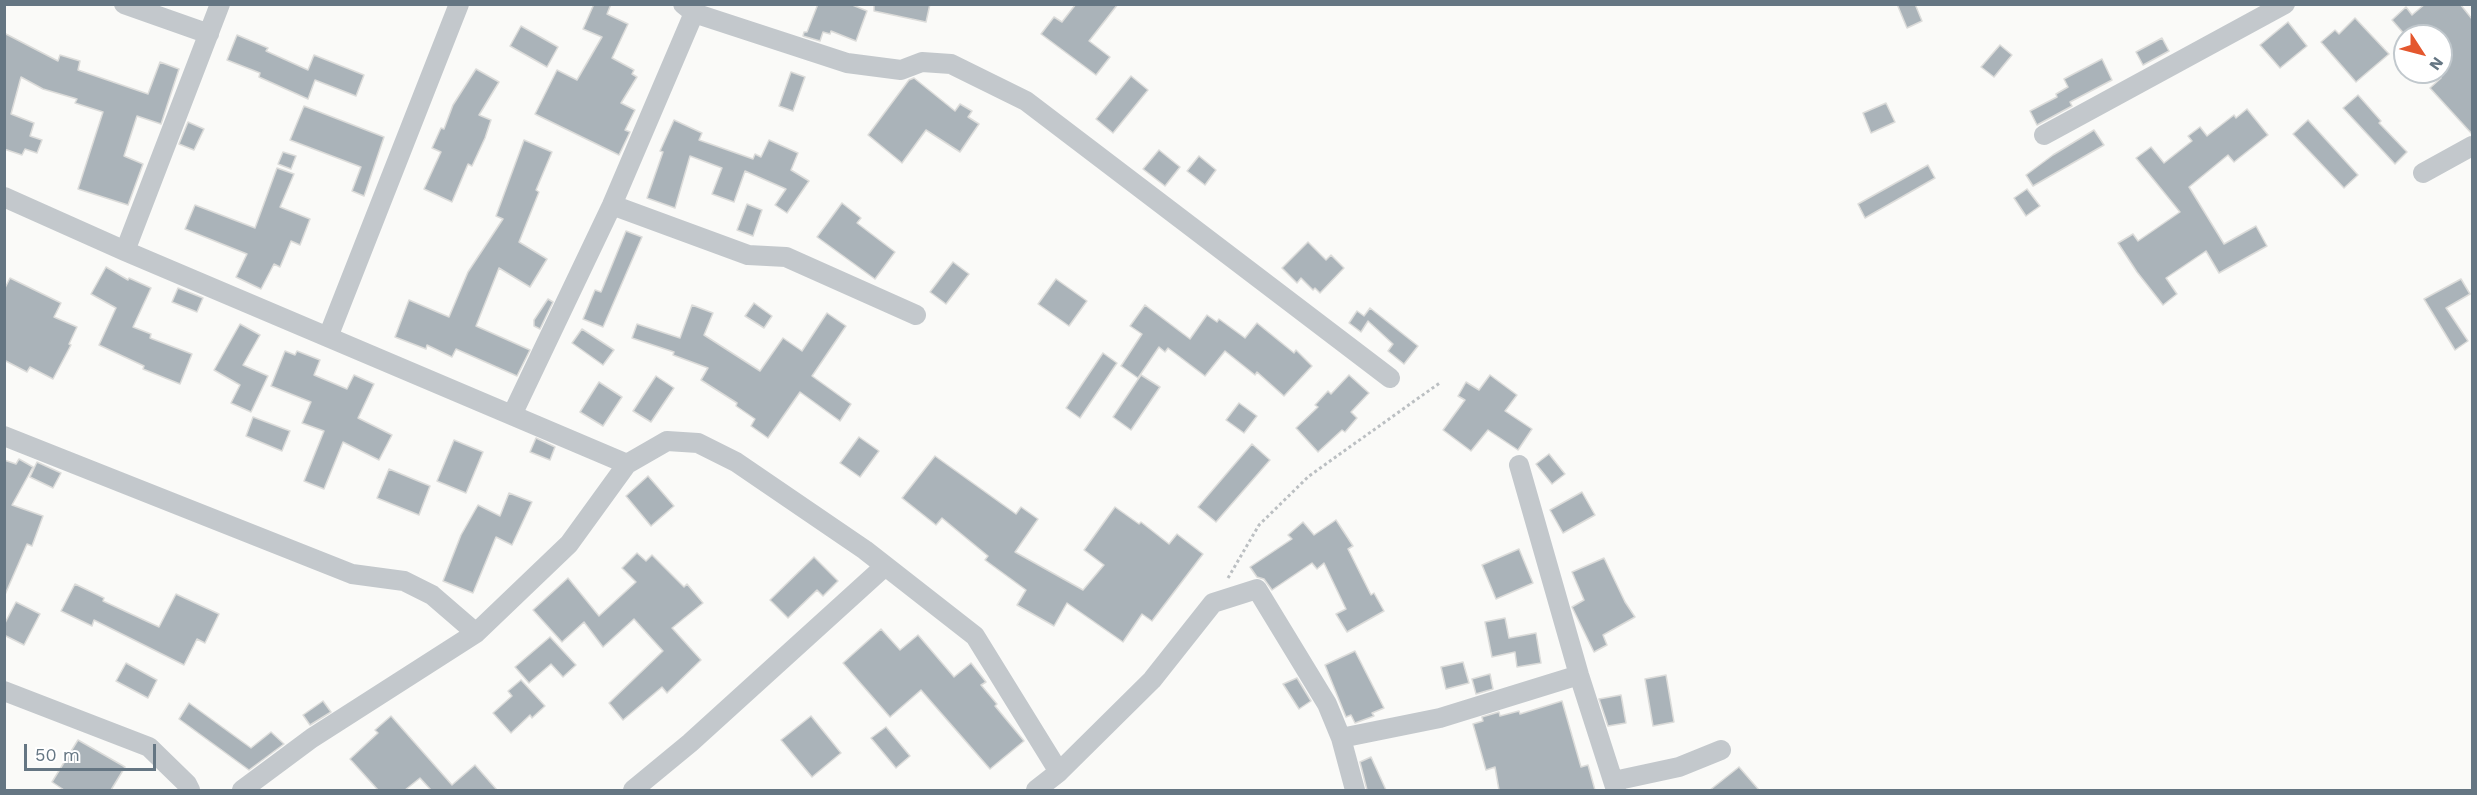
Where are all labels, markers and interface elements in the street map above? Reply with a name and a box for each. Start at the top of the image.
north arrow [2393,24,2453,84]
text: N [2425,53,2448,74]
scale bar [27,732,159,770]
text: 50 m [35,744,80,765]

